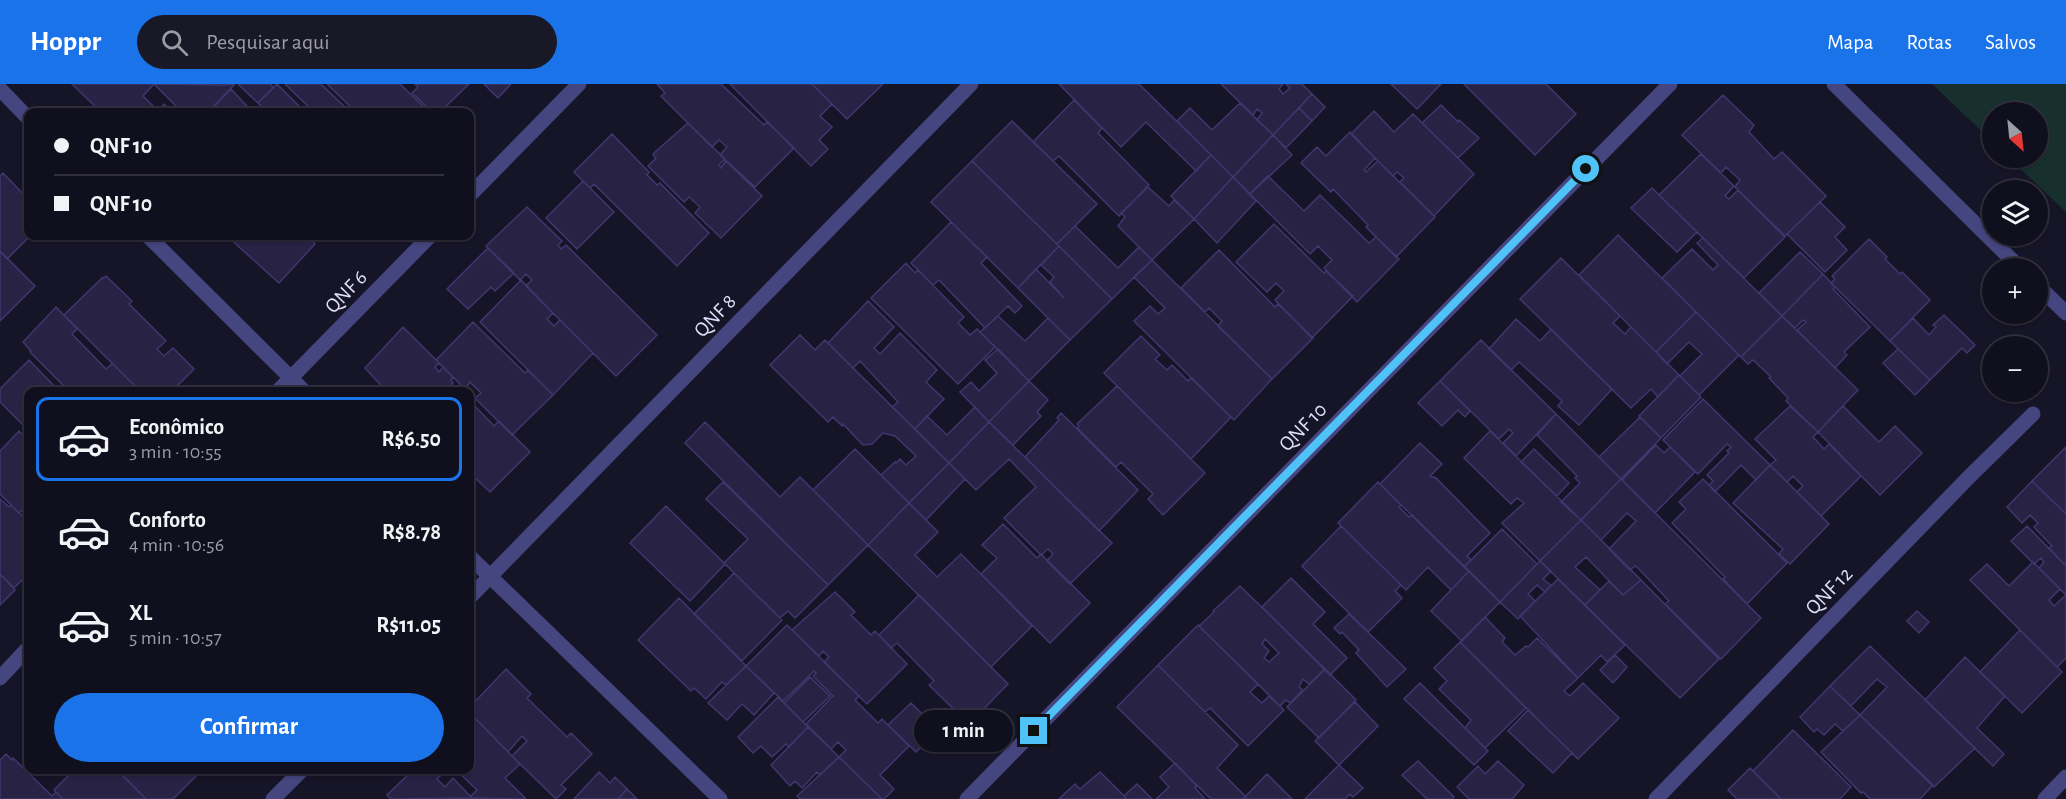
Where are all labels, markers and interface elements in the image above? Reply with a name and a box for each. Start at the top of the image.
search box [137,15,557,69]
icon: search [158,26,191,59]
text: Hoppr [30,28,101,56]
text: Pesquisar aqui [206,31,330,53]
text: Mapa [1827,32,1874,53]
text: Rotas [1907,32,1952,53]
text: Salvos [1985,32,2036,53]
north arrow [1982,102,2048,168]
map controls [1982,102,2048,402]
text: QNF 10 [90,135,152,157]
route start [1572,155,1599,182]
button: layers [1982,180,2048,246]
text: QNF 10 [90,193,152,215]
button: + [1982,258,2048,324]
street label: QNF 6 [321,267,371,317]
street label: QNF 8 [690,291,740,341]
button: − [1982,336,2048,402]
street label: QNF 10 [1275,399,1331,455]
icon: car [57,412,111,466]
text: Econômico [129,416,224,438]
text: R$6.50 [381,428,441,450]
text: 3 min · 10:55 [129,442,222,462]
icon: car [57,505,111,559]
text: Conforto [129,509,206,531]
text: R$8.78 [382,521,441,543]
text: 4 min · 10:56 [129,535,224,555]
street label: QNF 12 [1802,563,1856,619]
icon: car [57,598,111,652]
text: XL [129,602,152,624]
text: R$11.05 [376,614,441,636]
text: 5 min · 10:57 [129,628,222,648]
button: Confirmar [54,693,444,762]
callout: 1 min [914,710,1013,752]
route end [1020,717,1047,744]
text: 1 min [942,721,985,741]

